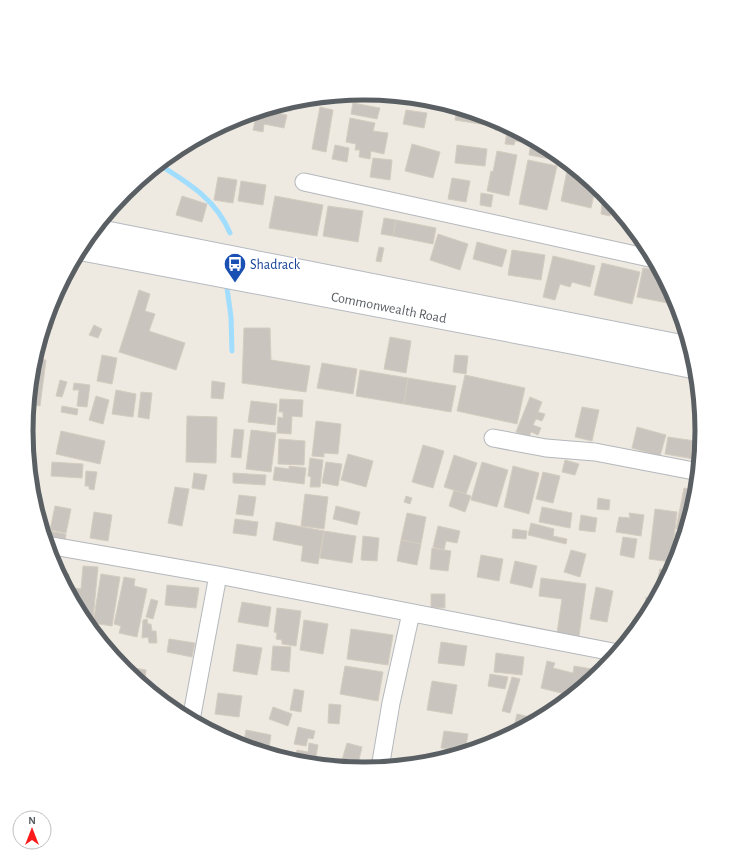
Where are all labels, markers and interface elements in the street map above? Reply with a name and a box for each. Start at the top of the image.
bus stop icon: Shadrack [222,251,248,284]
place label: Shadrack [250,258,301,272]
street label: Commonwealth Road [330,290,448,326]
north arrow [12,810,52,850]
text: N [28,815,36,826]

